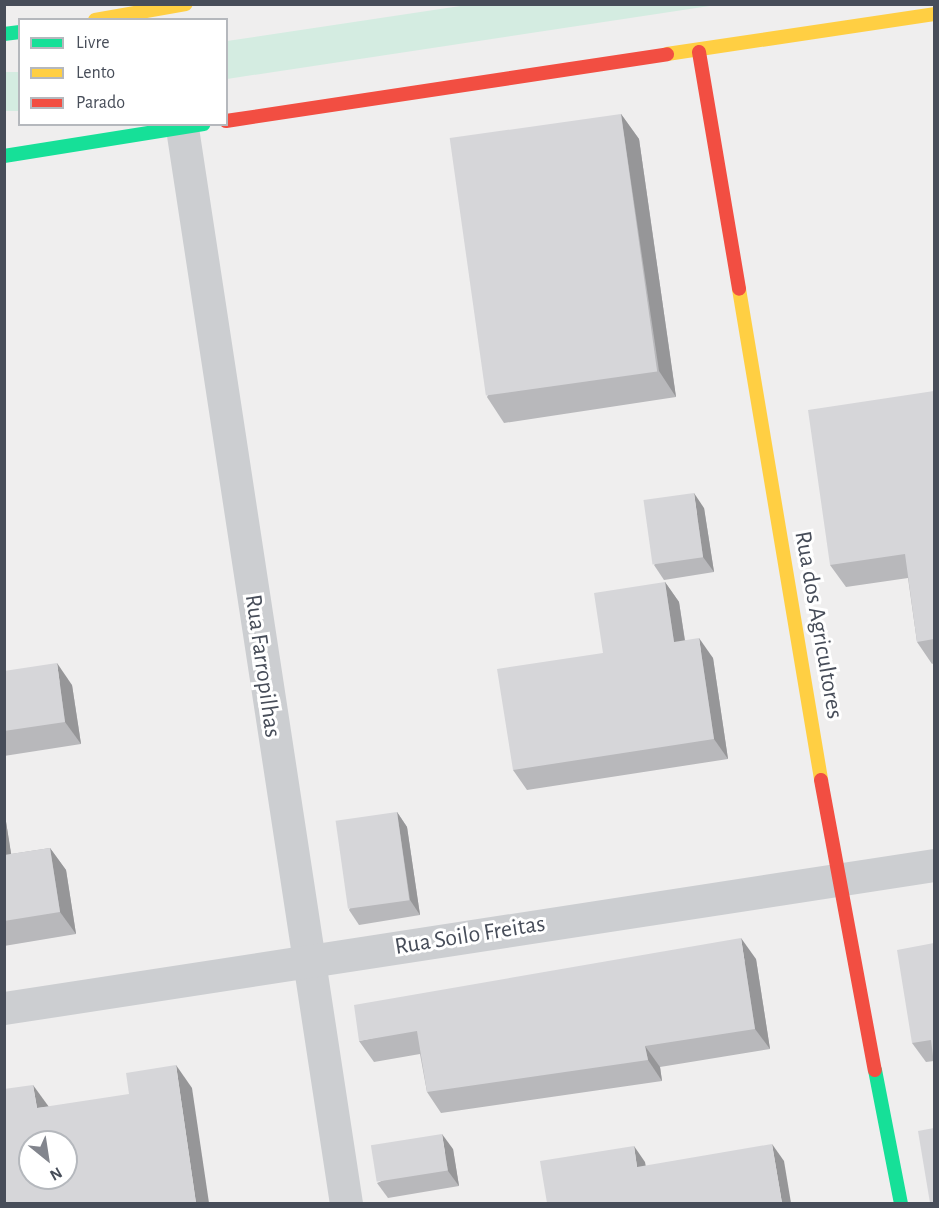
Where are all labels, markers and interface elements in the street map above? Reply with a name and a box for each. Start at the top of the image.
legend [18,18,228,126]
text: Livre [76,34,110,52]
text: Lento [76,64,115,82]
text: Parado [76,94,125,112]
street label: Rua dos Agricultores [787,529,849,721]
street label: Rua Farropilhas [238,593,286,739]
street label: Rua Soilo Freitas [393,910,547,962]
north arrow [18,1130,78,1190]
text: N [47,1164,65,1184]

